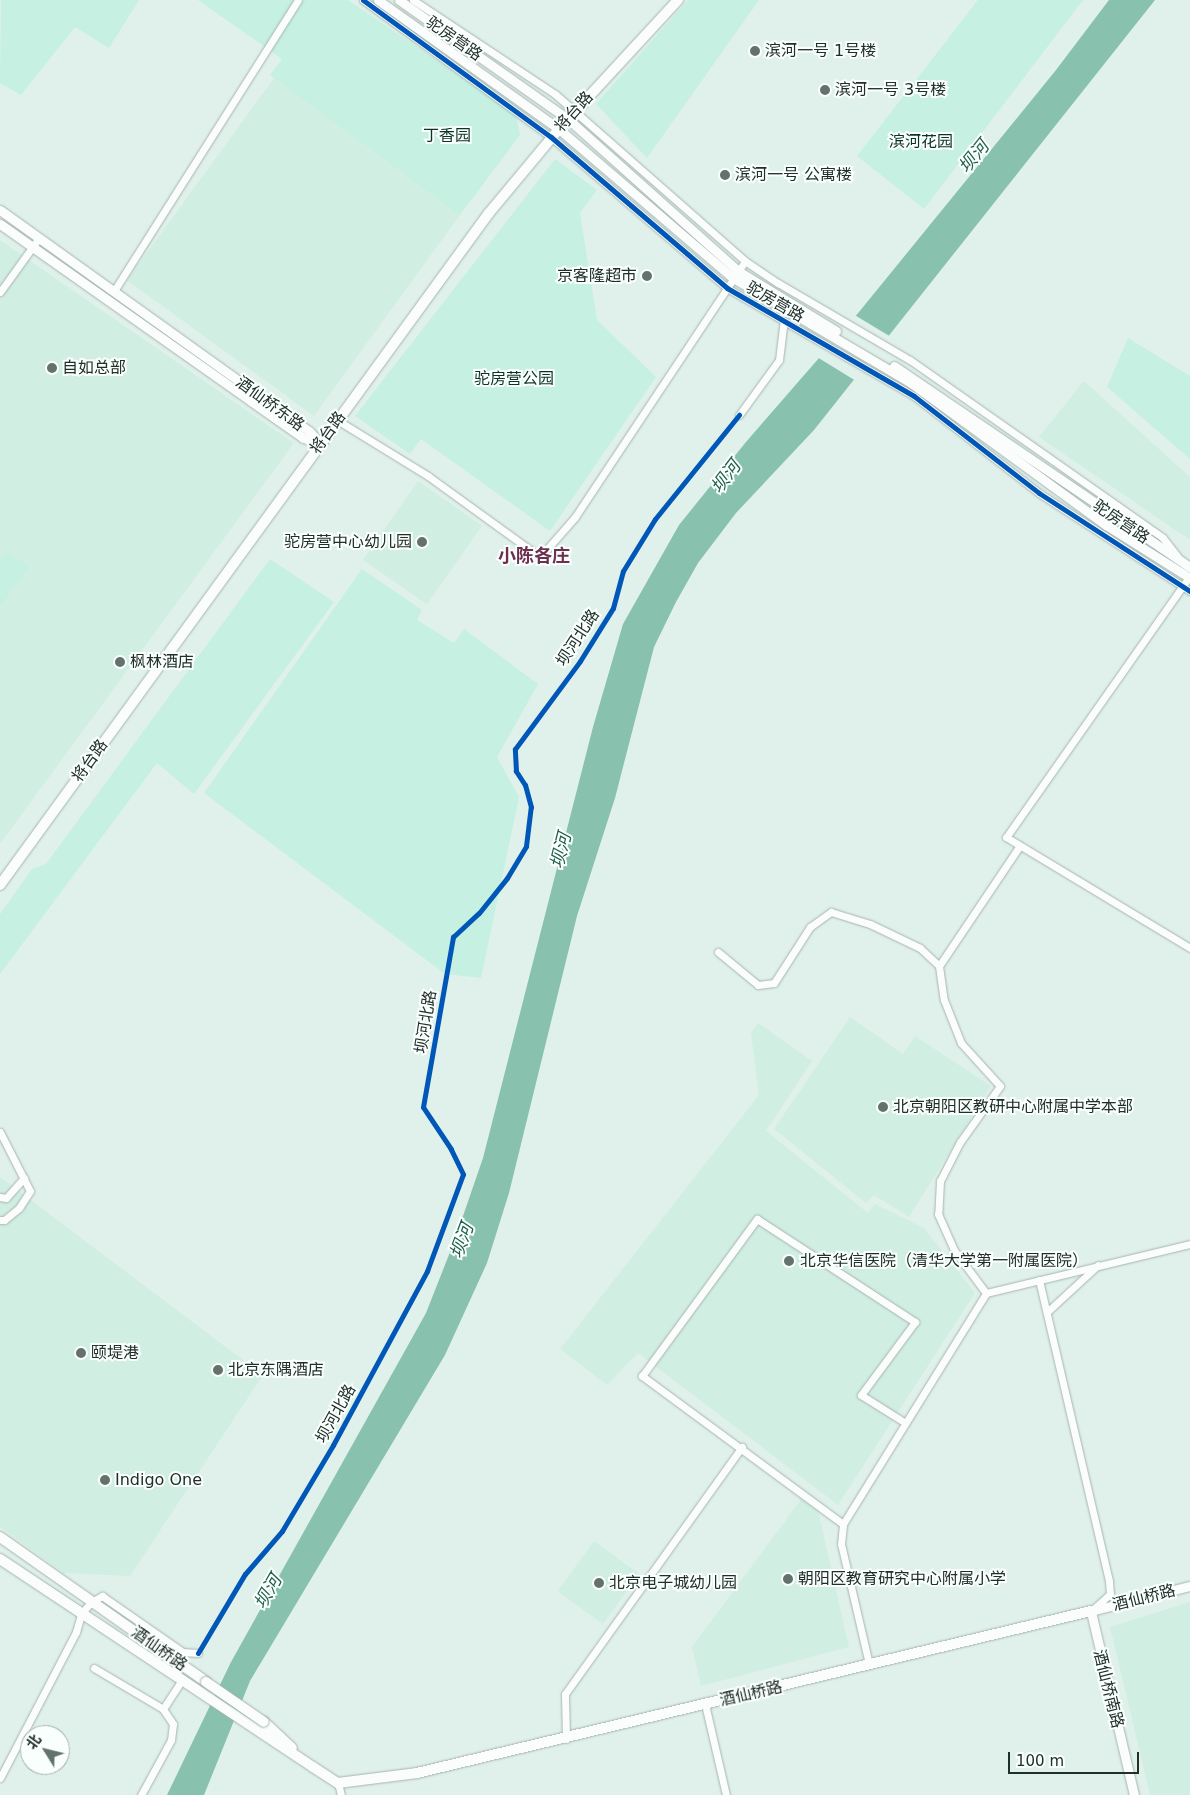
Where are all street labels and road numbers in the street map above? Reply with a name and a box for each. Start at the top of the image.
street label: 驼房营路 [422,13,486,65]
street label: 将台路 [551,88,597,136]
street label: 驼房营路 [742,278,808,326]
street label: 酒仙桥东路 [232,373,308,435]
street label: 将台路 [306,408,350,458]
street label: 驼房营路 [1089,496,1153,548]
street label: 坝河北路 [553,606,603,670]
street label: 将台路 [68,736,112,786]
street label: 坝河北路 [412,989,440,1055]
street label: 坝河北路 [312,1381,360,1447]
street label: 酒仙桥路 [1111,1581,1177,1615]
street label: 酒仙桥路 [127,1623,191,1675]
street label: 酒仙桥南路 [1089,1648,1127,1730]
street label: 酒仙桥路 [718,1677,784,1711]

